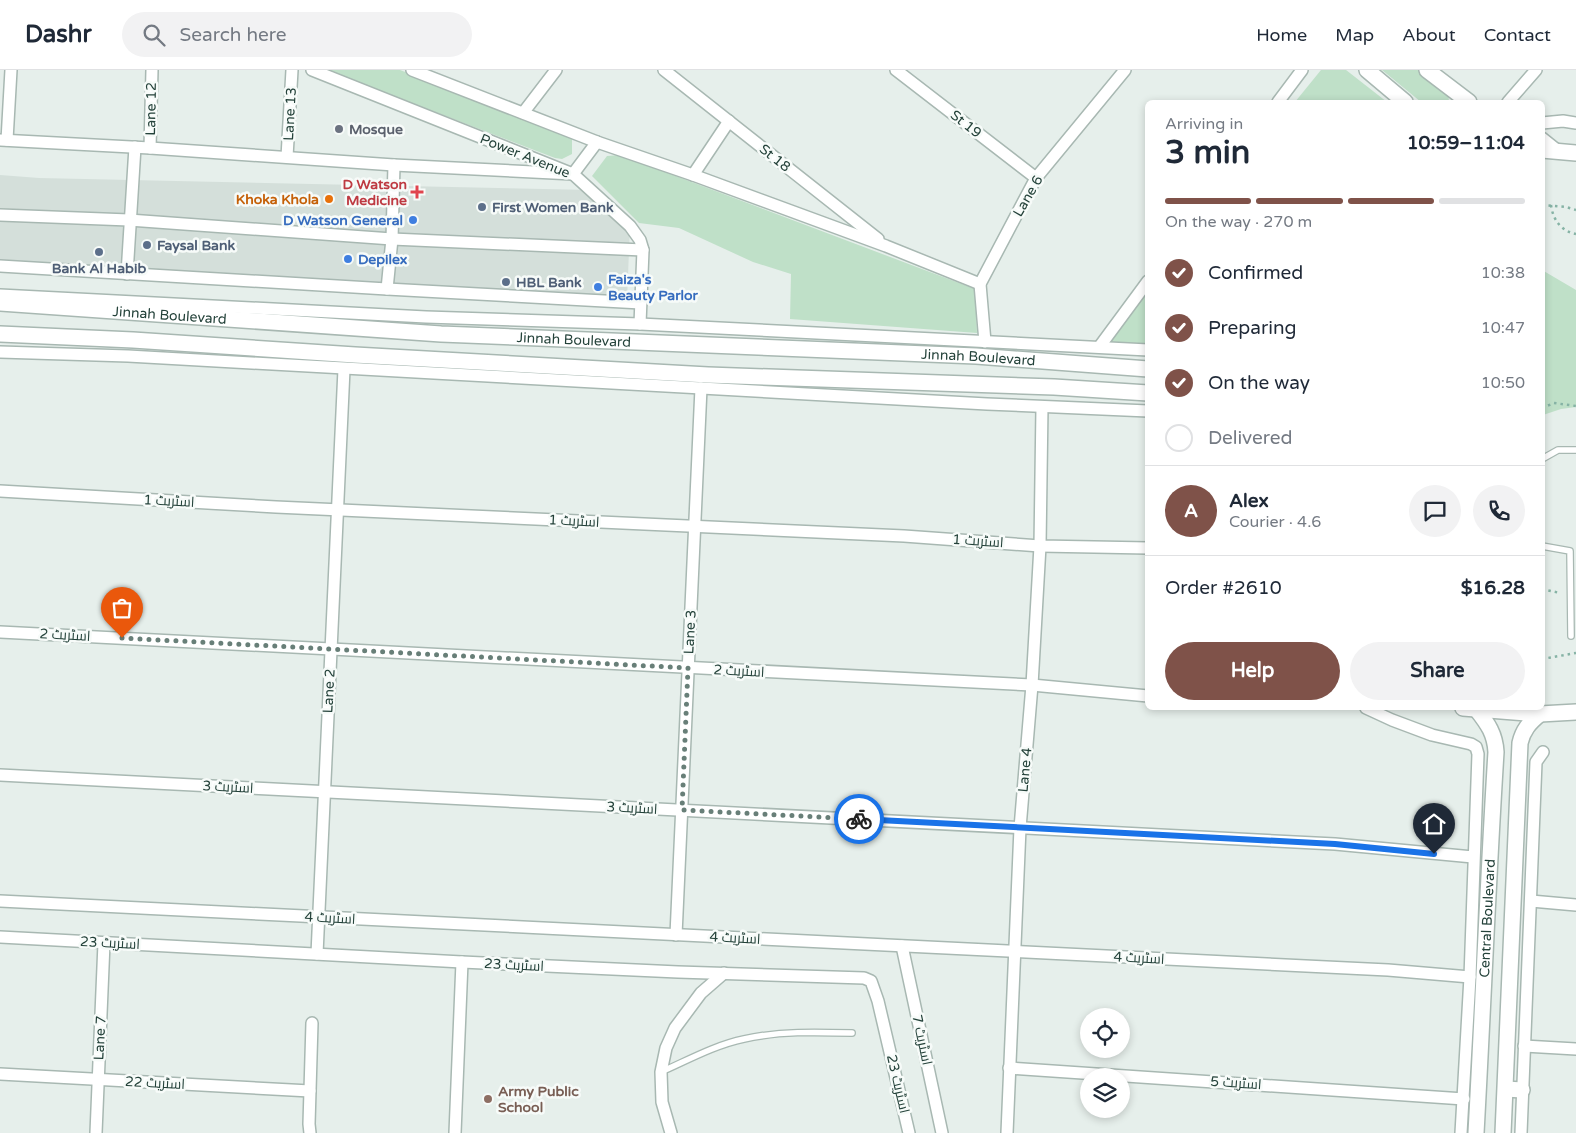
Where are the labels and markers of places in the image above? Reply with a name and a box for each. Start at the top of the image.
place label: Mosque [349,121,403,138]
marker: Mosque [333,123,345,135]
place label: D Watson Medicine [342,176,407,209]
marker: D Watson Medicine [411,186,423,198]
place label: Khoka Khola [236,191,319,208]
marker: Khoka Khola [323,193,335,205]
place label: First Women Bank [492,199,614,216]
marker: First Women Bank [476,201,488,213]
place label: D Watson General [283,212,403,229]
marker: D Watson General [407,214,419,226]
place label: Faysal Bank [157,237,236,254]
marker: Faysal Bank [141,239,153,251]
marker: Bank Al Habib [93,246,105,258]
place label: Depilex [358,251,408,268]
marker: Depilex [342,253,354,265]
place label: Bank Al Habib [52,260,146,277]
place label: Faiza's Beauty Parlor [608,271,699,304]
place label: HBL Bank [516,274,582,291]
marker: HBL Bank [500,276,512,288]
marker: Faiza's Beauty Parlor [592,281,604,293]
pin [101,587,143,638]
pin [1413,803,1455,854]
place label: Army Public School [498,1083,579,1116]
marker: Army Public School [482,1093,494,1105]

